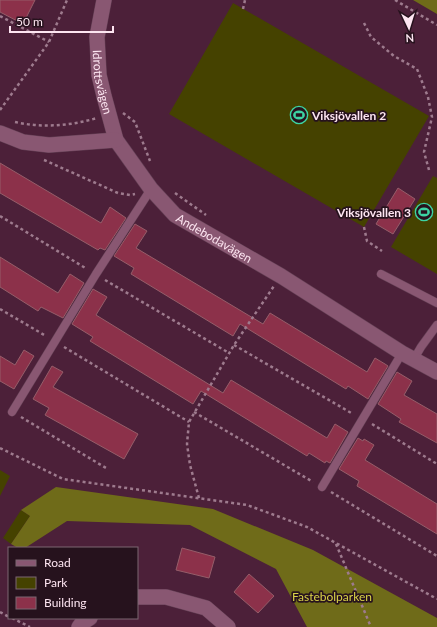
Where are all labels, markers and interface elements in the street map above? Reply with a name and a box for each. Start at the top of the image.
scale bar [10,8,113,34]
north arrow [389,8,429,48]
text: 50 m [16,14,43,29]
text: N [405,32,414,45]
street label: Idrottsvägen [90,49,116,116]
sports icon: Viksjövallen 2 [289,105,309,125]
place label: Viksjövallen 2 [311,108,386,123]
sports icon: Viksjövallen 3 [414,202,434,222]
place label: Viksjövallen 3 [336,205,411,220]
street label: Andebodavägen [174,210,255,265]
legend [8,547,138,619]
text: Road [44,555,71,570]
text: Park [44,575,68,590]
park label: Fastebolparken [292,589,372,604]
text: Building [44,595,87,610]

